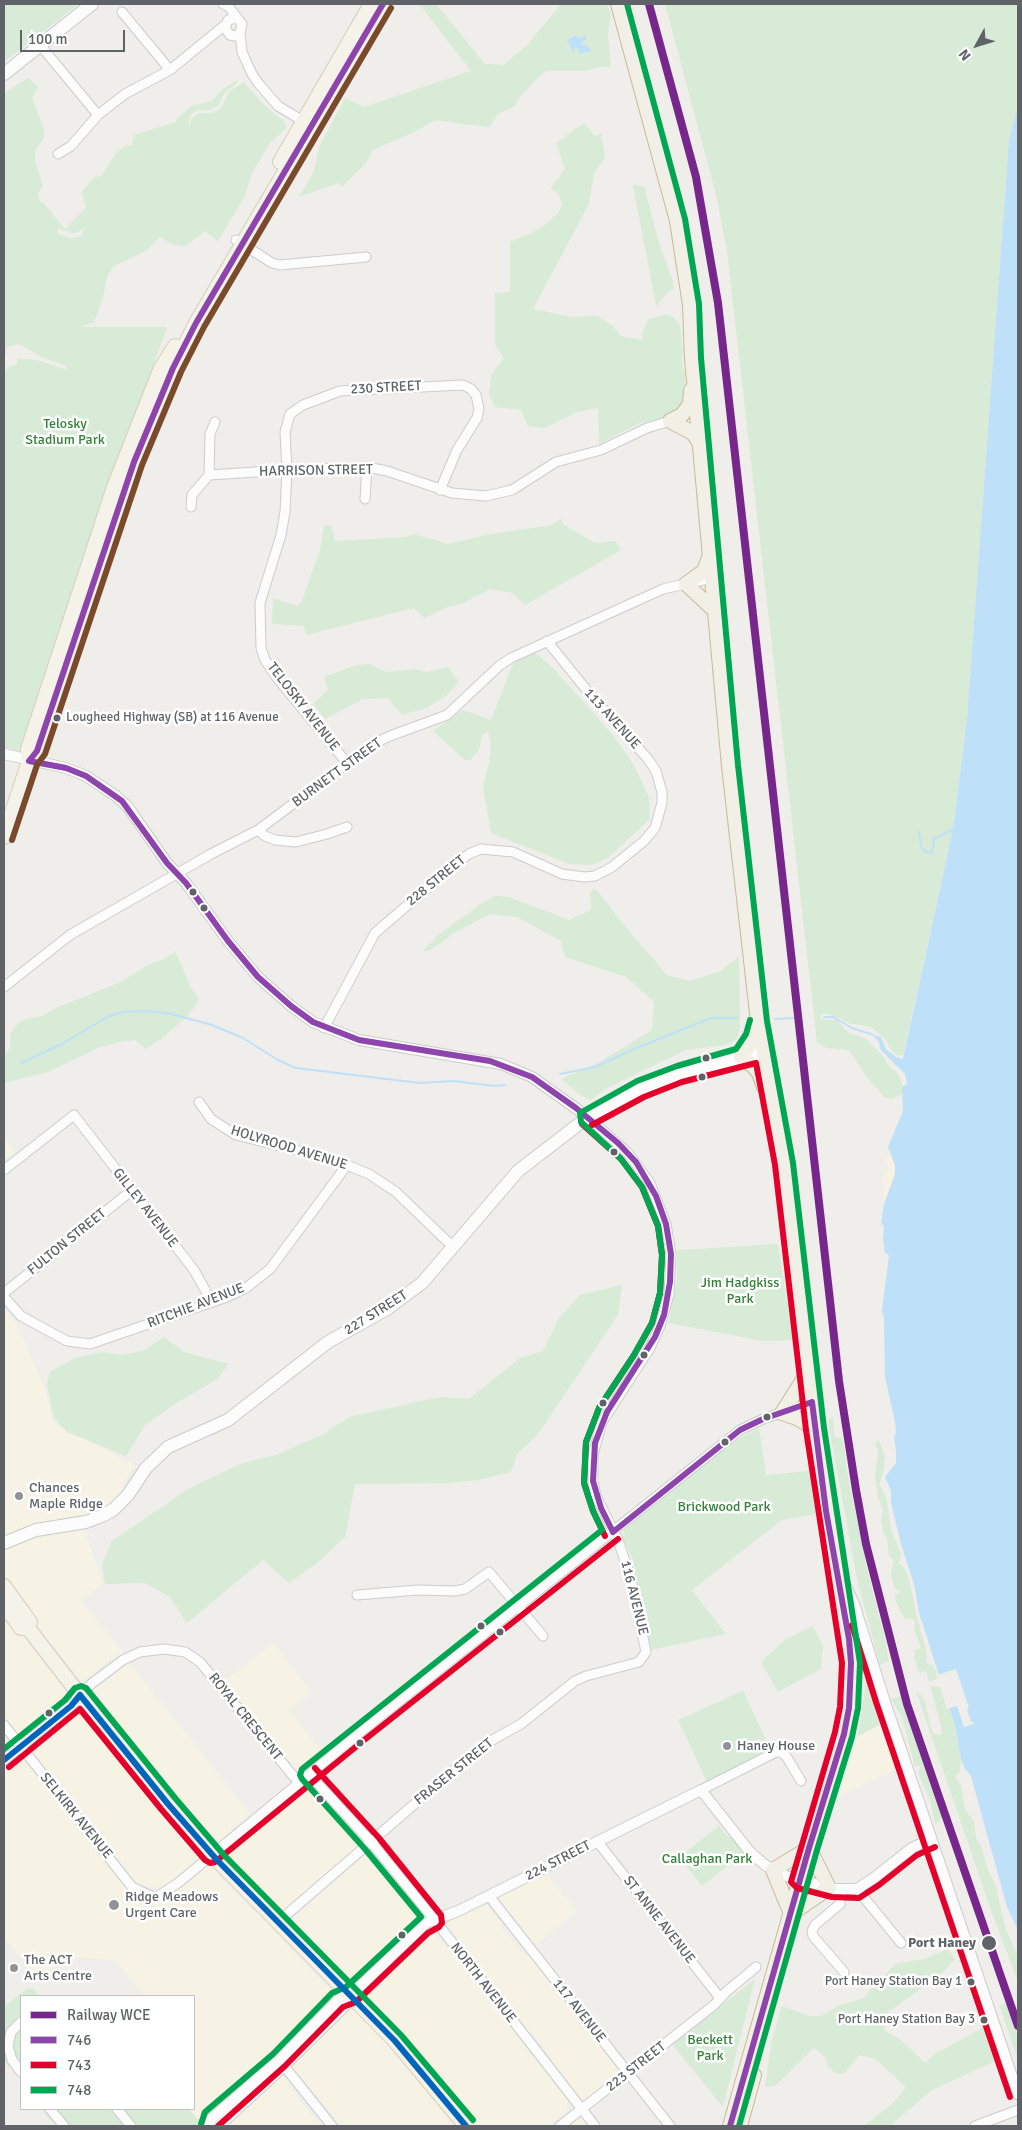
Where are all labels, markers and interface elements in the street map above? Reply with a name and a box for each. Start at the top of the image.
scale bar [22,20,128,52]
north arrow [952,20,1002,70]
text: 100 m [28,30,68,48]
text: N [955,46,975,64]
street label: 230 STREET [350,378,422,398]
park label: Telosky Stadium Park [25,416,105,448]
street label: HARRISON STREET [259,462,373,480]
street label: TELOSKY AVENUE [263,659,343,755]
street label: 113 AVENUE [580,685,644,753]
place label: Lougheed Highway (SB) at 116 Avenue [66,710,279,726]
marker: Lougheed Highway (SB) at 116 Avenue [52,713,62,723]
street label: BURNETT STREET [289,735,385,811]
street label: 228 STREET [403,852,469,910]
unlabelled marker [188,887,198,897]
unlabelled marker [199,903,209,913]
unlabelled marker [701,1053,711,1063]
unlabelled marker [697,1072,707,1082]
street label: HOLYROOD AVENUE [229,1122,349,1174]
unlabelled marker [609,1147,619,1157]
street label: GILLEY AVENUE [109,1165,181,1251]
street label: FULTON STREET [24,1205,110,1279]
park label: Jim Hadgkiss Park [701,1275,779,1308]
street label: RITCHIE AVENUE [145,1280,247,1332]
street label: 227 STREET [341,1287,411,1339]
unlabelled marker [639,1350,649,1360]
unlabelled marker [598,1398,608,1408]
unlabelled marker [762,1412,772,1422]
unlabelled marker [720,1437,730,1447]
place label: Chances Maple Ridge [29,1480,103,1512]
marker: Chances Maple Ridge [13,1490,25,1502]
park label: Brickwood Park [678,1499,770,1515]
street label: 116 AVENUE [617,1559,651,1637]
unlabelled marker [476,1621,486,1631]
unlabelled marker [495,1627,505,1637]
street label: ROYAL CRESCENT [205,1670,285,1764]
unlabelled marker [44,1708,54,1718]
street label: FRASER STREET [411,1735,497,1809]
unlabelled marker [355,1738,365,1748]
place label: Haney House [737,1738,815,1754]
marker: Haney House [721,1740,733,1752]
street label: SELKIRK AVENUE [36,1770,116,1862]
unlabelled marker [315,1794,325,1804]
street label: 224 STREET [522,1837,594,1885]
park label: Callaghan Park [662,1851,752,1867]
street label: ST ANNE AVENUE [620,1873,698,1967]
place label: Ridge Meadows Urgent Care [125,1889,218,1921]
marker: Ridge Meadows Urgent Care [107,1898,121,1912]
unlabelled marker [397,1930,407,1940]
marker: Port Haney [980,1934,998,1952]
place label: Port Haney [908,1935,976,1951]
street label: NORTH AVENUE [447,1940,519,2026]
place label: The ACT Arts Centre [24,1952,92,1984]
marker: The ACT Arts Centre [8,1962,20,1974]
place label: Port Haney Station Bay 1 [825,1974,962,1990]
street label: 117 AVENUE [549,1976,609,2046]
marker: Port Haney Station Bay 1 [966,1977,976,1987]
legend [20,1995,195,2110]
text: Railway WCE [67,2006,150,2024]
place label: Port Haney Station Bay 3 [838,2012,975,2028]
marker: Port Haney Station Bay 3 [979,2015,989,2025]
text: 746 [67,2031,91,2049]
park label: Beckett Park [687,2032,733,2064]
street label: 223 STREET [603,2038,669,2096]
text: 743 [67,2056,91,2074]
text: 748 [67,2081,91,2099]

